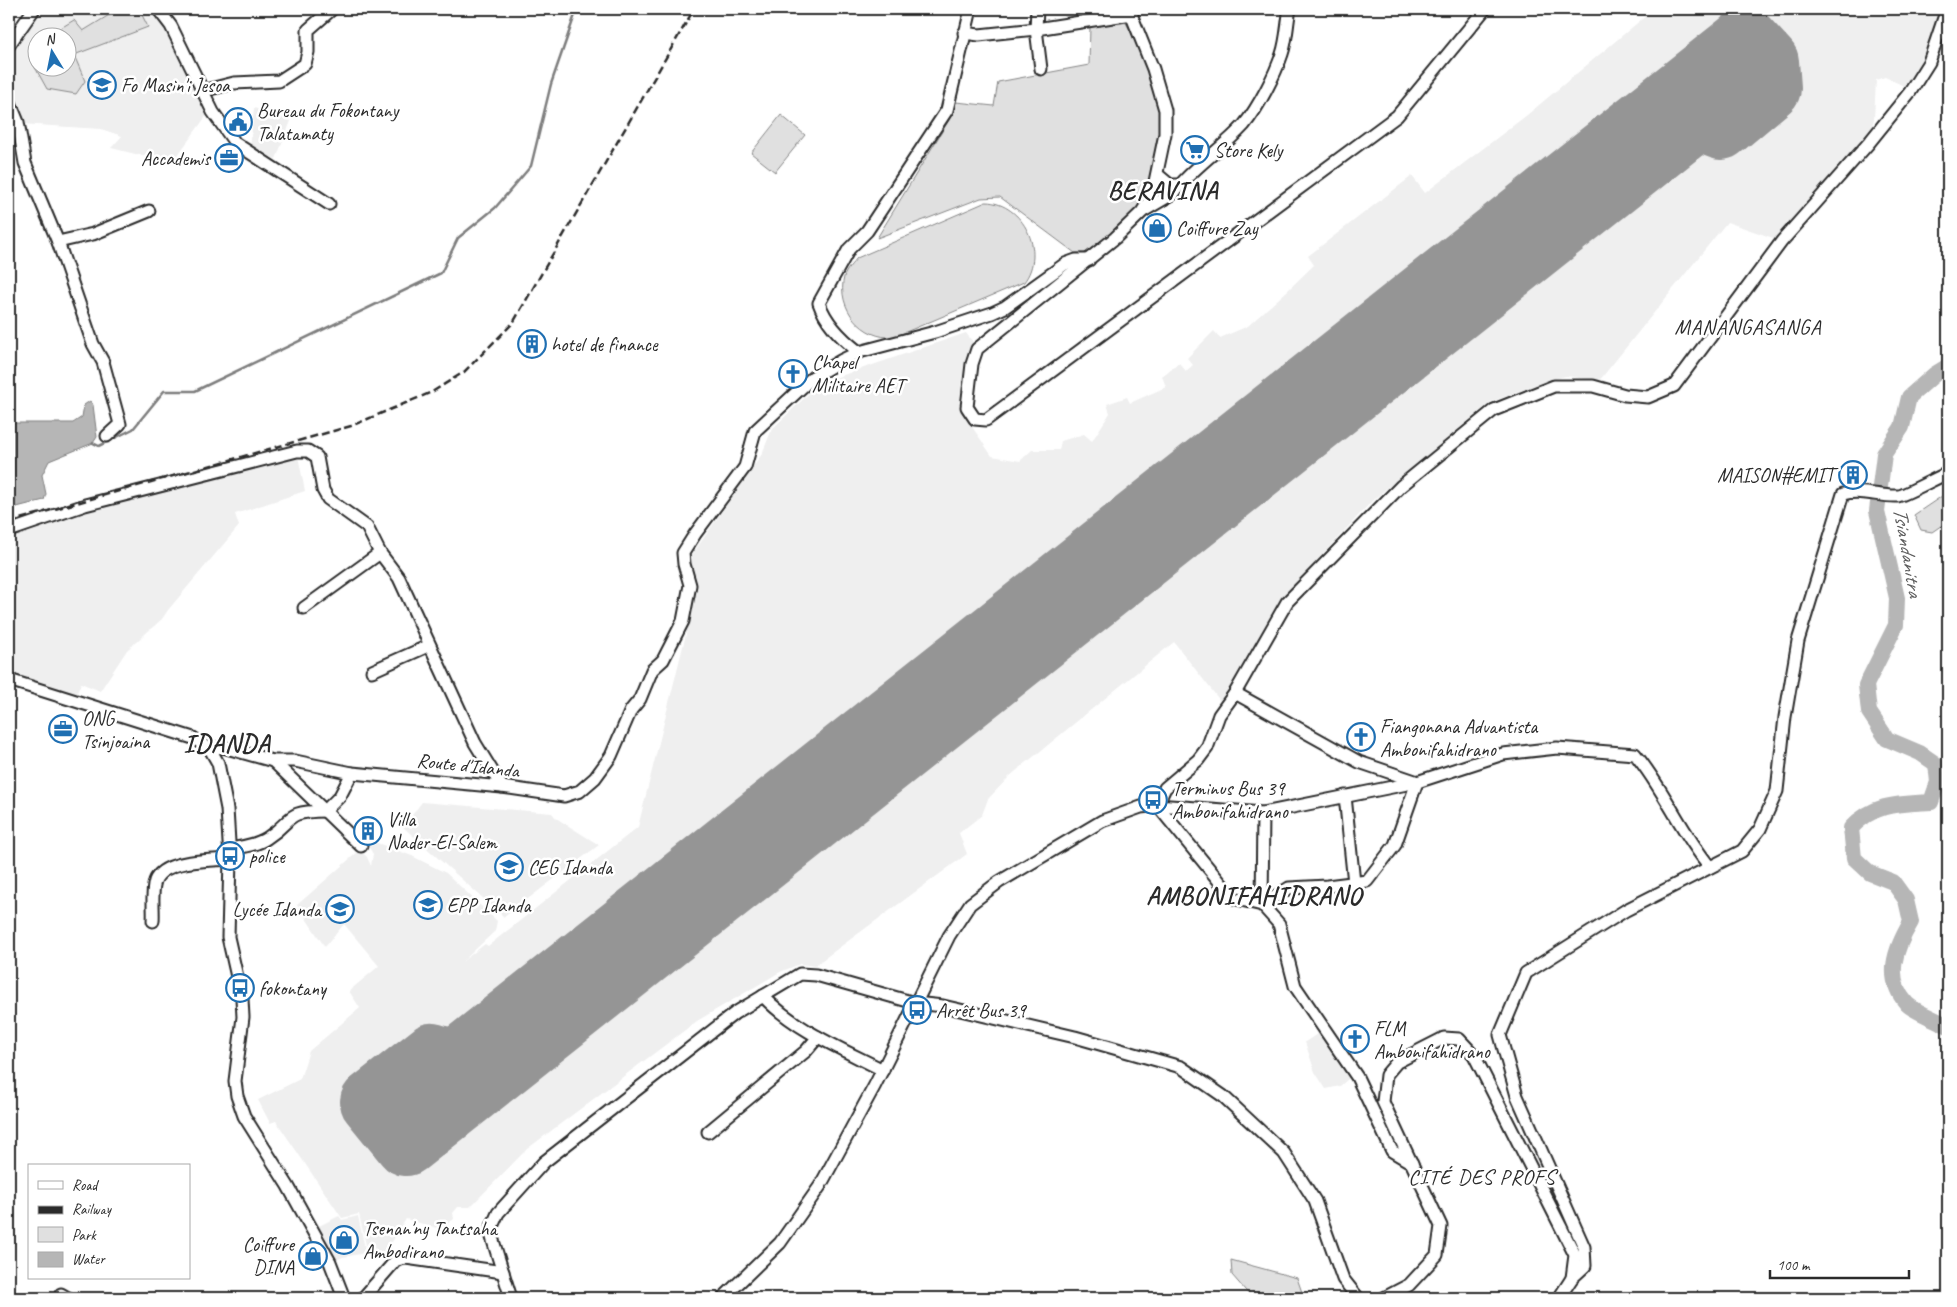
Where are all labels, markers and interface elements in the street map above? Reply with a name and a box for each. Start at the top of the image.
north arrow [28,28,78,78]
text: N [44,30,58,49]
school or university icon: Fo Masin'i Jesoa [87,70,117,100]
place label: Fo Masin'i Jesoa [121,73,231,98]
place label: Bureau du Fokontany Talatamaty [257,98,401,146]
public building icon: Bureau du Fokontany Talatamaty [223,107,253,137]
supermarket icon: Store Kely [1180,135,1210,165]
place label: Store Kely [1214,138,1285,163]
office icon: Accademis [214,143,244,173]
place label: Accademis [141,146,212,171]
district label: BERAVINA [1108,175,1219,207]
shop icon: Coiffure Zay [1142,213,1172,243]
place label: Coiffure Zay [1176,216,1259,241]
district label: MANANGASANGA [1674,314,1822,340]
building icon: hotel de finance [517,329,547,359]
place label: hotel de finance [551,332,659,357]
place label: Chapel Militaire AET [812,350,908,398]
church icon: Chapel Militaire AET [778,359,808,389]
building icon: MAISON#EMIT [1838,460,1868,490]
place label: MAISON#EMIT [1717,463,1839,488]
water label: Tsiandanitra [1887,505,1929,601]
place label: ONG Tsinjoaina [82,706,151,754]
office icon: ONG Tsinjoaina [48,714,78,744]
place label: Fiangonana Advantista Ambonifahidrano [1380,714,1539,762]
church icon: Fiangonana Advantista Ambonifahidrano [1346,722,1376,752]
district label: IDANDA [184,728,272,760]
street label: Route d'Idanda [416,748,522,783]
place label: Terminus Bus 39 Ambonifahidrano [1172,776,1289,824]
bus stop icon: Terminus Bus 39 Ambonifahidrano [1138,785,1168,815]
place label: Villa Nader-El-Salem [387,807,498,855]
building icon: Villa Nader-El-Salem [353,816,383,846]
bus stop icon: police [215,841,245,871]
place label: police [249,844,286,869]
school or university icon: CEG Idanda [494,852,524,882]
place label: CEG Idanda [528,855,614,880]
district label: AMBONIFAHIDRANO [1146,880,1364,912]
school or university icon: EPP Idanda [413,890,443,920]
place label: EPP Idanda [447,893,533,918]
school or university icon: Lycée Idanda [325,894,355,924]
place label: Lycée Idanda [232,897,323,922]
bus stop icon: fokontany [225,973,255,1003]
place label: fokontany [259,976,328,1001]
bus stop icon: Arrêt Bus 39 [902,995,932,1025]
place label: Arrêt Bus 39 [936,998,1028,1023]
place label: FLM Ambonifahidrano [1374,1016,1491,1064]
church icon: FLM Ambonifahidrano [1340,1024,1370,1054]
legend [28,1164,190,1280]
district label: CITÉ DES PROFS [1408,1164,1558,1190]
text: Road [72,1176,99,1195]
text: Railway [72,1200,113,1219]
place label: Tsenan'ny Tantsaha Ambodirano [363,1216,499,1264]
shop icon: Tsenan'ny Tantsaha Ambodirano [329,1225,359,1255]
text: Park [72,1226,97,1245]
place label: Coiffure DINA [243,1232,295,1280]
shop icon: Coiffure DINA [298,1241,328,1271]
scale bar [1770,1247,1908,1279]
text: Water [72,1250,106,1269]
text: 100 m [1777,1256,1811,1275]

